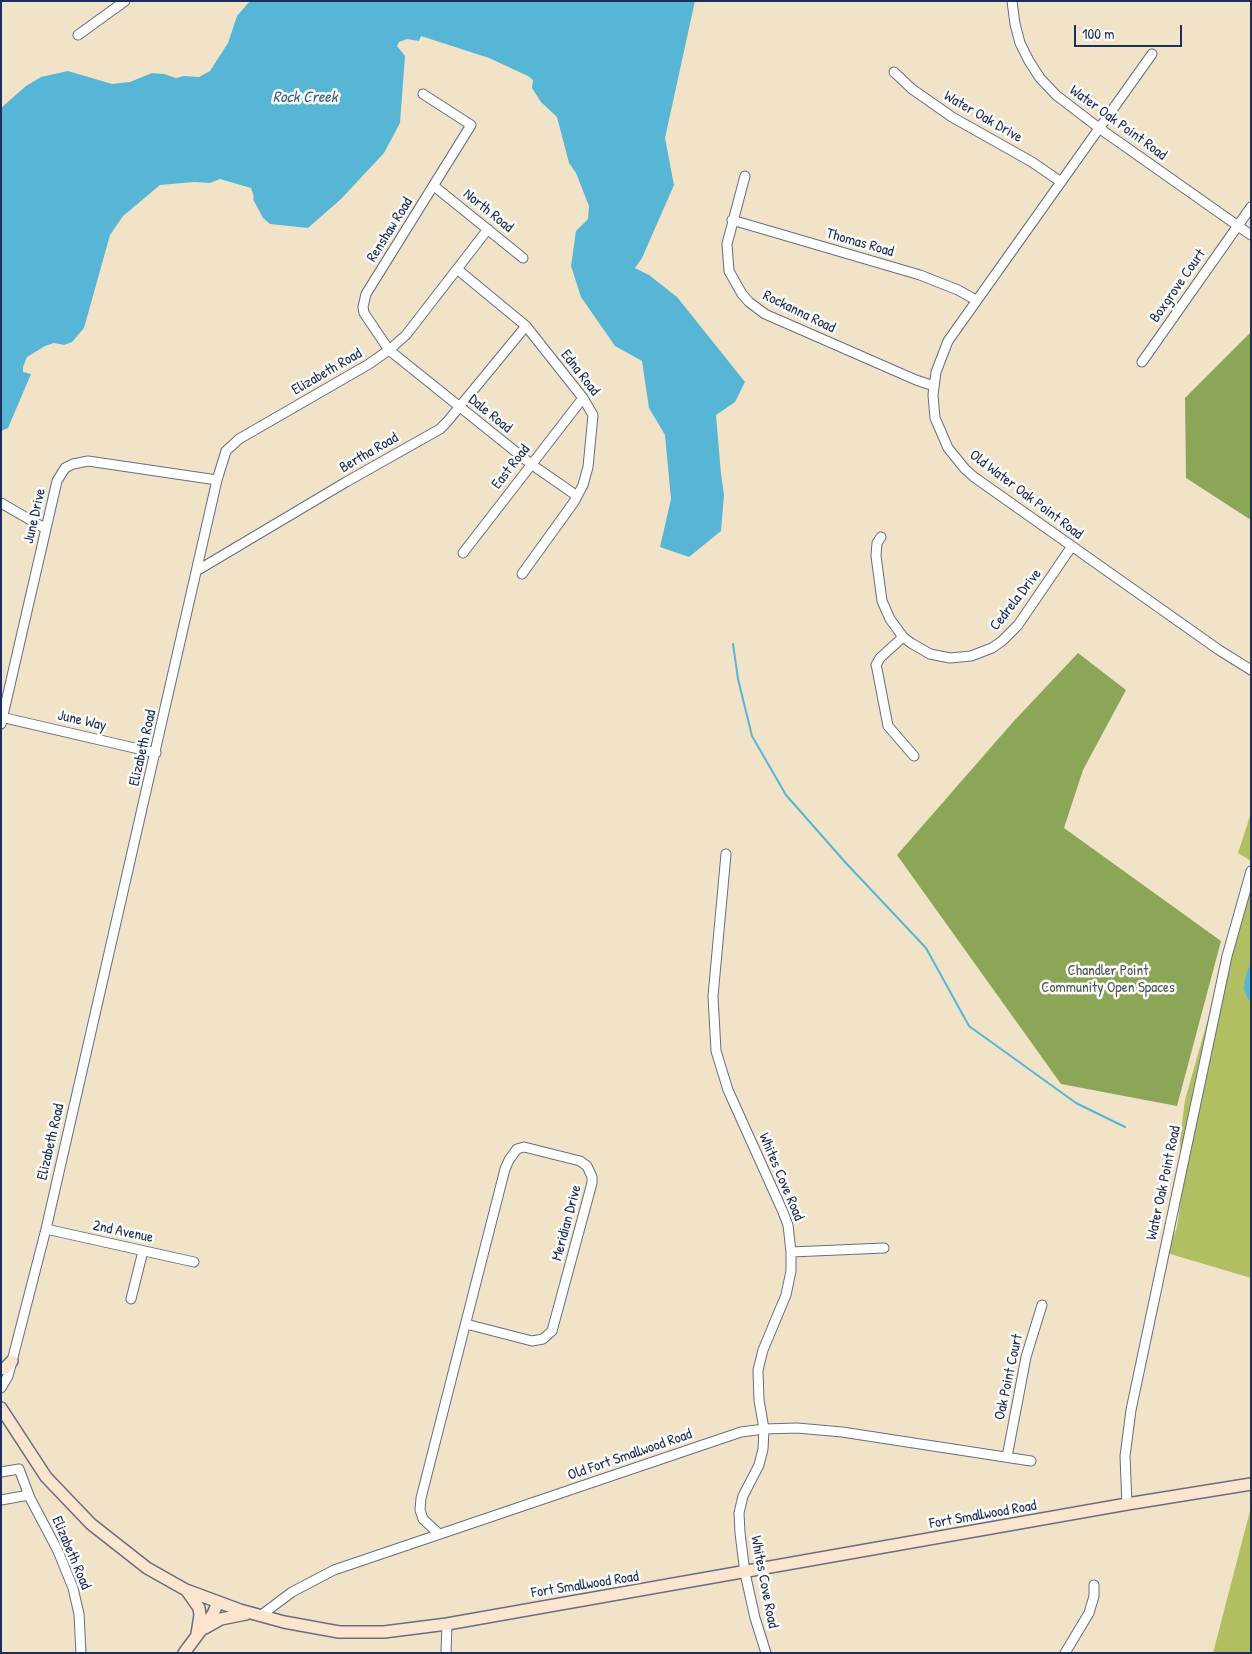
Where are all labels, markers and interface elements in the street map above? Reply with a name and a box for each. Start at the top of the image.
scale bar [1077,15,1184,47]
text: 100 m [1082,23,1115,44]
street label: Water Oak Point Road [1066,82,1170,164]
street label: Water Oak Drive [941,87,1025,147]
water label: Rock Creek [273,88,337,108]
street label: North Road [459,185,517,237]
street label: Renshaw Road [363,194,417,266]
street label: Thomas Road [824,225,896,261]
street label: Boxgrove Court [1146,246,1210,326]
street label: Rockanna Road [760,287,838,337]
street label: Elizabeth Road [289,345,365,399]
street label: Edna Road [557,347,603,399]
street label: Dale Road [465,391,515,437]
street label: Bertha Road [336,429,402,477]
street label: East Road [488,441,534,493]
street label: Old Water Oak Point Road [966,446,1086,544]
street label: June Drive [20,487,50,545]
street label: Cedrela Drive [986,566,1046,634]
street label: June Way [56,707,108,735]
street label: Elizabeth Road [125,708,161,788]
park label: Chandler Point Community Open Spaces [1041,962,1175,997]
street label: Elizabeth Road [33,1102,69,1182]
street label: Water Oak Point Road [1143,1124,1185,1242]
street label: Whites Cove Road [754,1130,808,1224]
street label: Meridian Drive [548,1183,586,1263]
street label: 2nd Avenue [91,1217,155,1247]
street label: Oak Point Court [991,1333,1027,1421]
street label: Old Fort Smallwood Road [566,1425,694,1485]
street label: Fort Smallwood Road [928,1497,1038,1533]
street label: Elizabeth Road [47,1514,95,1592]
street label: Whites Cove Road [746,1534,782,1630]
street label: Fort Smallwood Road [530,1568,640,1602]

